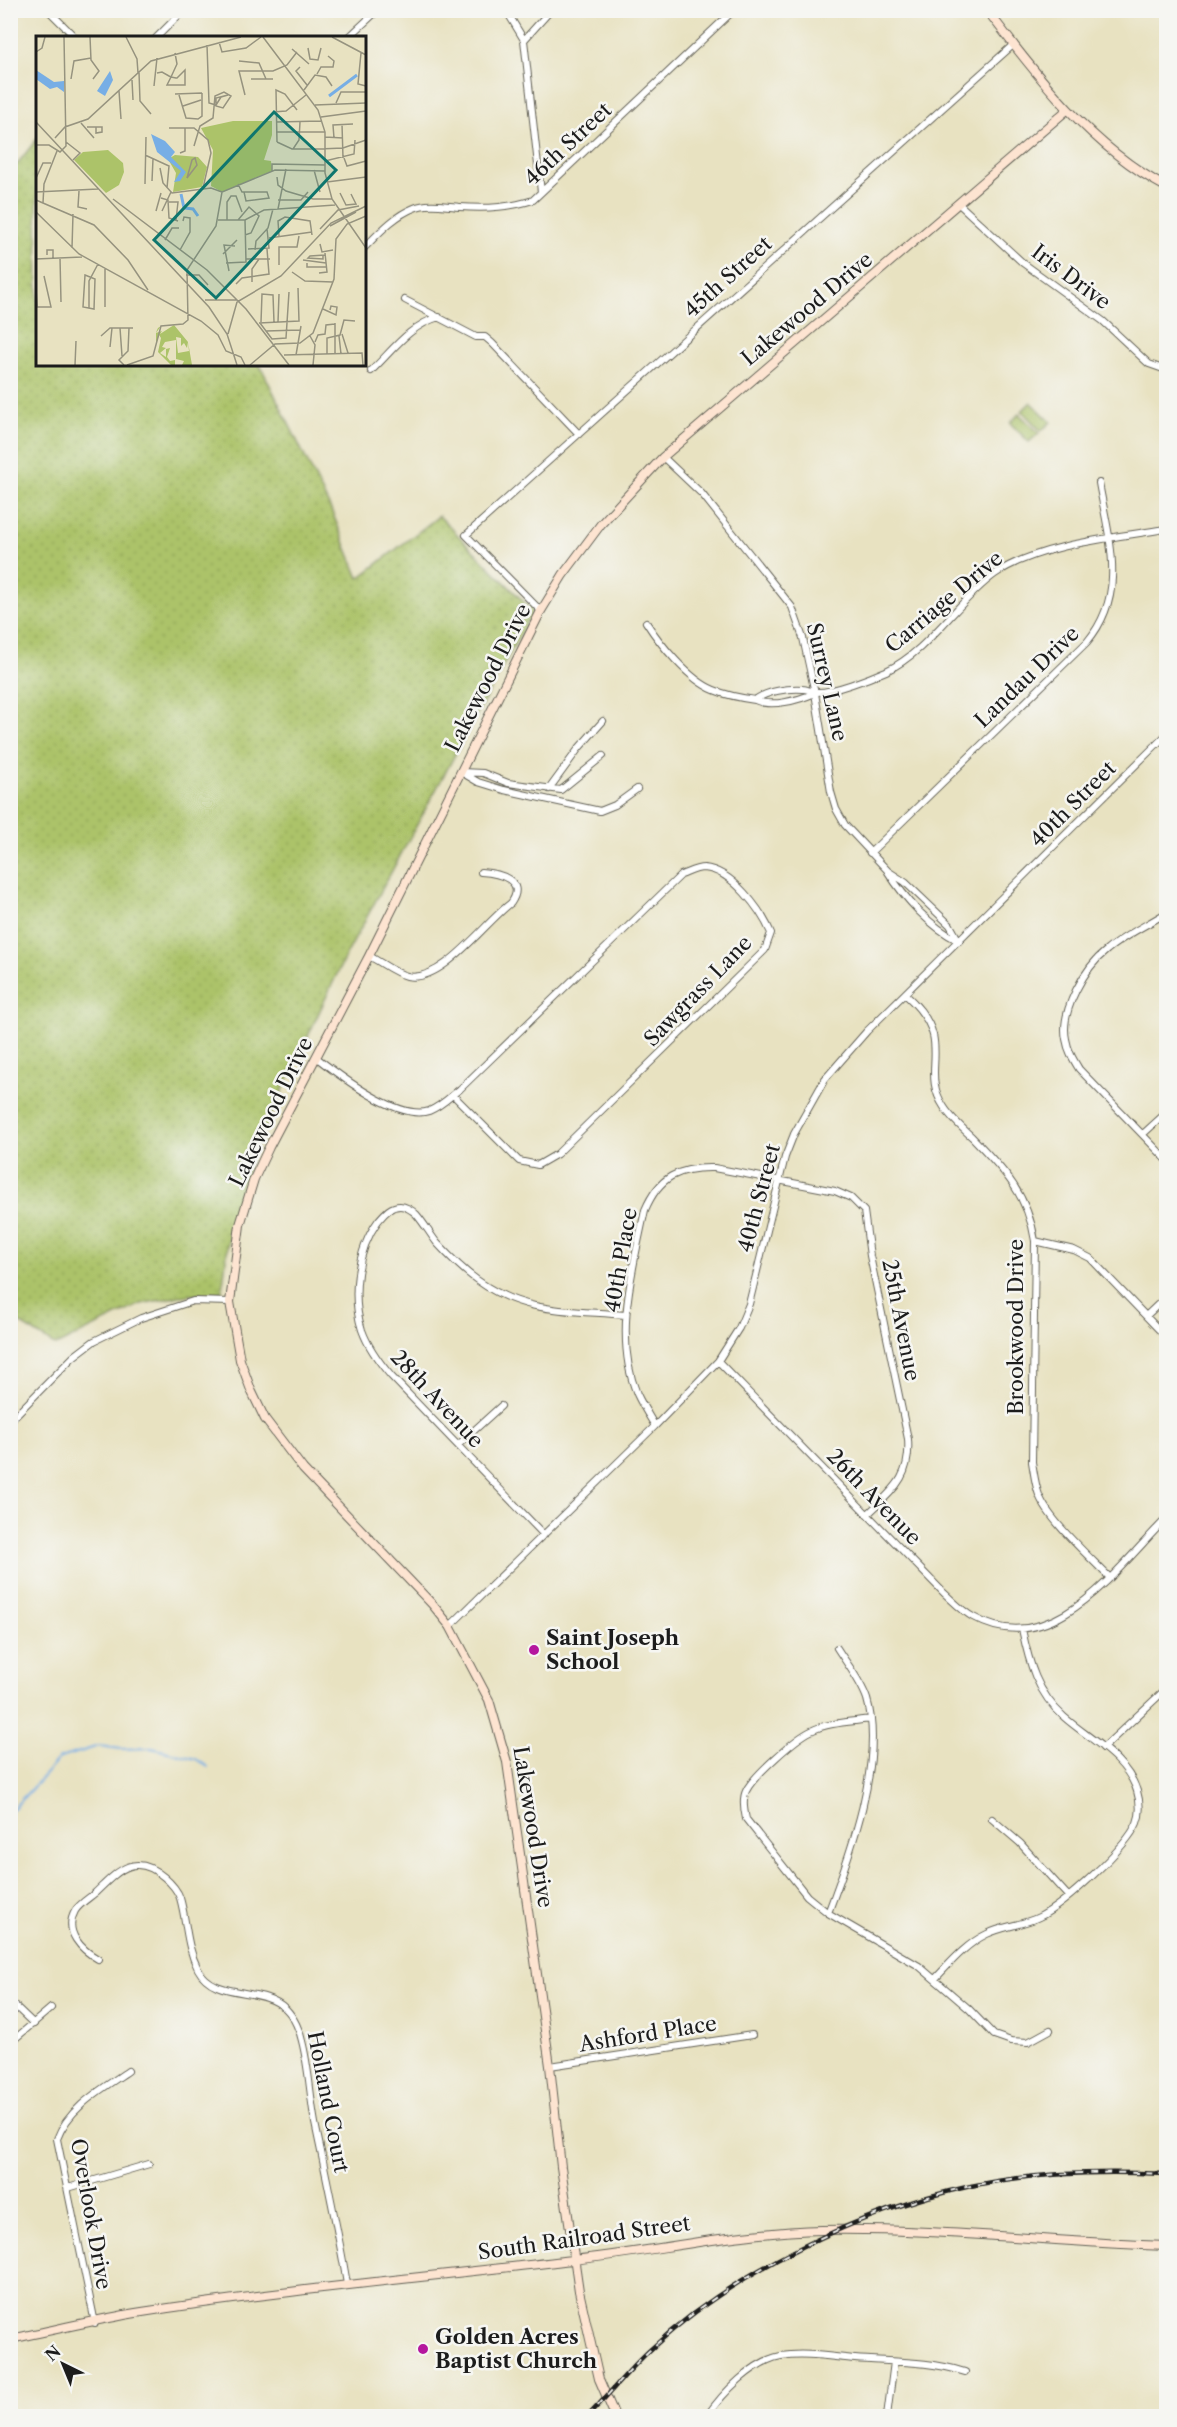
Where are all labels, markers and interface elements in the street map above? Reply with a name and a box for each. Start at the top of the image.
inset map [36,36,366,366]
street label: 46th Street [519,97,617,190]
street label: 45th Street [679,230,777,322]
street label: Iris Drive [1027,239,1116,314]
street label: Lakewood Drive [736,247,877,371]
street label: Carriage Drive [880,545,1007,658]
street label: Lakewood Drive [439,599,536,756]
street label: Surrey Lane [802,620,853,743]
street label: Landau Drive [969,621,1084,733]
street label: 40th Street [1025,755,1121,852]
street label: Sawgrass Lane [638,930,757,1051]
street label: Lakewood Drive [224,1033,318,1191]
street label: 40th Street [732,1140,785,1255]
street label: 40th Place [599,1206,642,1314]
street label: Brookwood Drive [1003,1239,1028,1415]
street label: 25th Avenue [877,1257,926,1383]
street label: 28th Avenue [386,1345,489,1453]
street label: 26th Avenue [822,1443,927,1550]
place label: Saint Joseph School [546,1625,680,1674]
marker: Saint Joseph School [527,1643,541,1657]
street label: Lakewood Drive [508,1744,559,1909]
street label: Ashford Place [576,2010,718,2057]
street label: Holland Court [303,2029,355,2175]
street label: Overlook Drive [66,2137,117,2291]
street label: South Railroad Street [476,2210,692,2265]
place label: Golden Acres Baptist Church [435,2324,598,2373]
north arrow [33,2334,93,2394]
text: N [41,2341,65,2365]
marker: Golden Acres Baptist Church [416,2342,430,2356]

